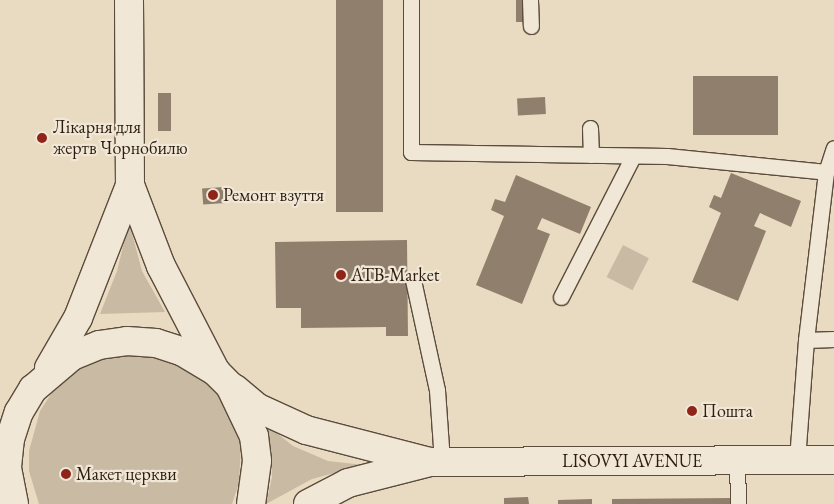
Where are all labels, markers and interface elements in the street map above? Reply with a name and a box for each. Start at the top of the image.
place label: Лікарня для жертв Чорнобилю [53,117,188,160]
marker: Лікарня для жертв Чорнобилю [35,131,49,145]
place label: Ремонт взуття [223,184,324,206]
marker: Ремонт взуття [207,189,219,201]
place label: ATB-Market [351,264,439,286]
marker: ATB-Market [335,269,347,281]
place label: Пошта [702,400,753,422]
marker: Пошта [686,405,698,417]
street label: LISOVYI AVENUE [562,450,702,472]
place label: Макет церкви [76,463,177,485]
marker: Макет церкви [60,468,72,480]

